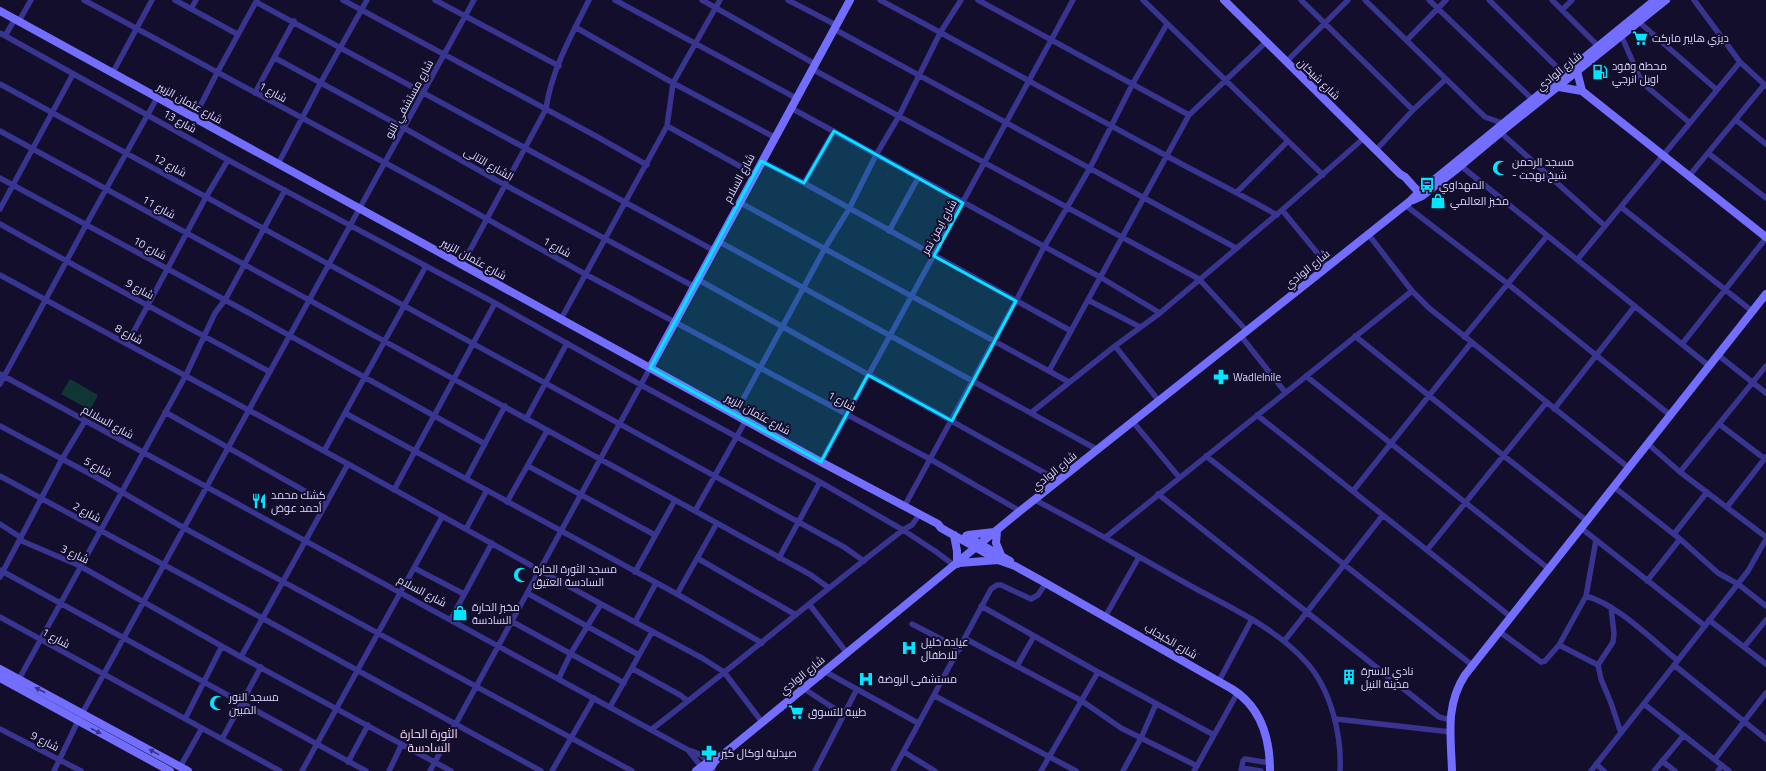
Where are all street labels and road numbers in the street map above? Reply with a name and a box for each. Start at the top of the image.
street label: شارع الوادي [1533,48,1586,95]
street label: شارع شيكان [1294,55,1344,103]
street label: شارع مستشفي النو [381,57,438,142]
street label: شارع عثمان الزبير [153,78,226,128]
street label: شارع 1 [256,78,290,106]
street label: شارع 13 [160,105,200,137]
street label: الشارع التانى [461,143,517,185]
street label: شارع 12 [150,149,190,181]
street label: شارع السلام [719,151,759,205]
street label: شارع 11 [139,191,179,223]
street label: شارع ايمن نمر [917,197,961,258]
street label: شارع 10 [130,232,170,264]
street label: شارع 1 [540,233,574,261]
street label: شارع عثمان الزبير [437,234,510,284]
street label: شارع الوادي [1281,246,1334,293]
street label: شارع 9 [123,275,157,303]
street label: شارع 8 [112,320,146,348]
street label: شارع 1 [825,387,859,415]
street label: شارع عثمان الزبير [721,389,794,439]
street label: شارع السلالم [79,401,137,443]
street label: شارع الوادي [1028,448,1081,495]
street label: شارع 5 [81,453,115,481]
street label: شارع 2 [70,498,104,526]
street label: شارع 3 [58,540,92,568]
street label: شارع السلام [395,571,449,611]
street label: شارع الكبجاب [1142,619,1200,663]
street label: شارع 1 [39,624,73,652]
street label: شارع الوادي [776,652,829,699]
street label: شارع 9 [28,727,62,755]

